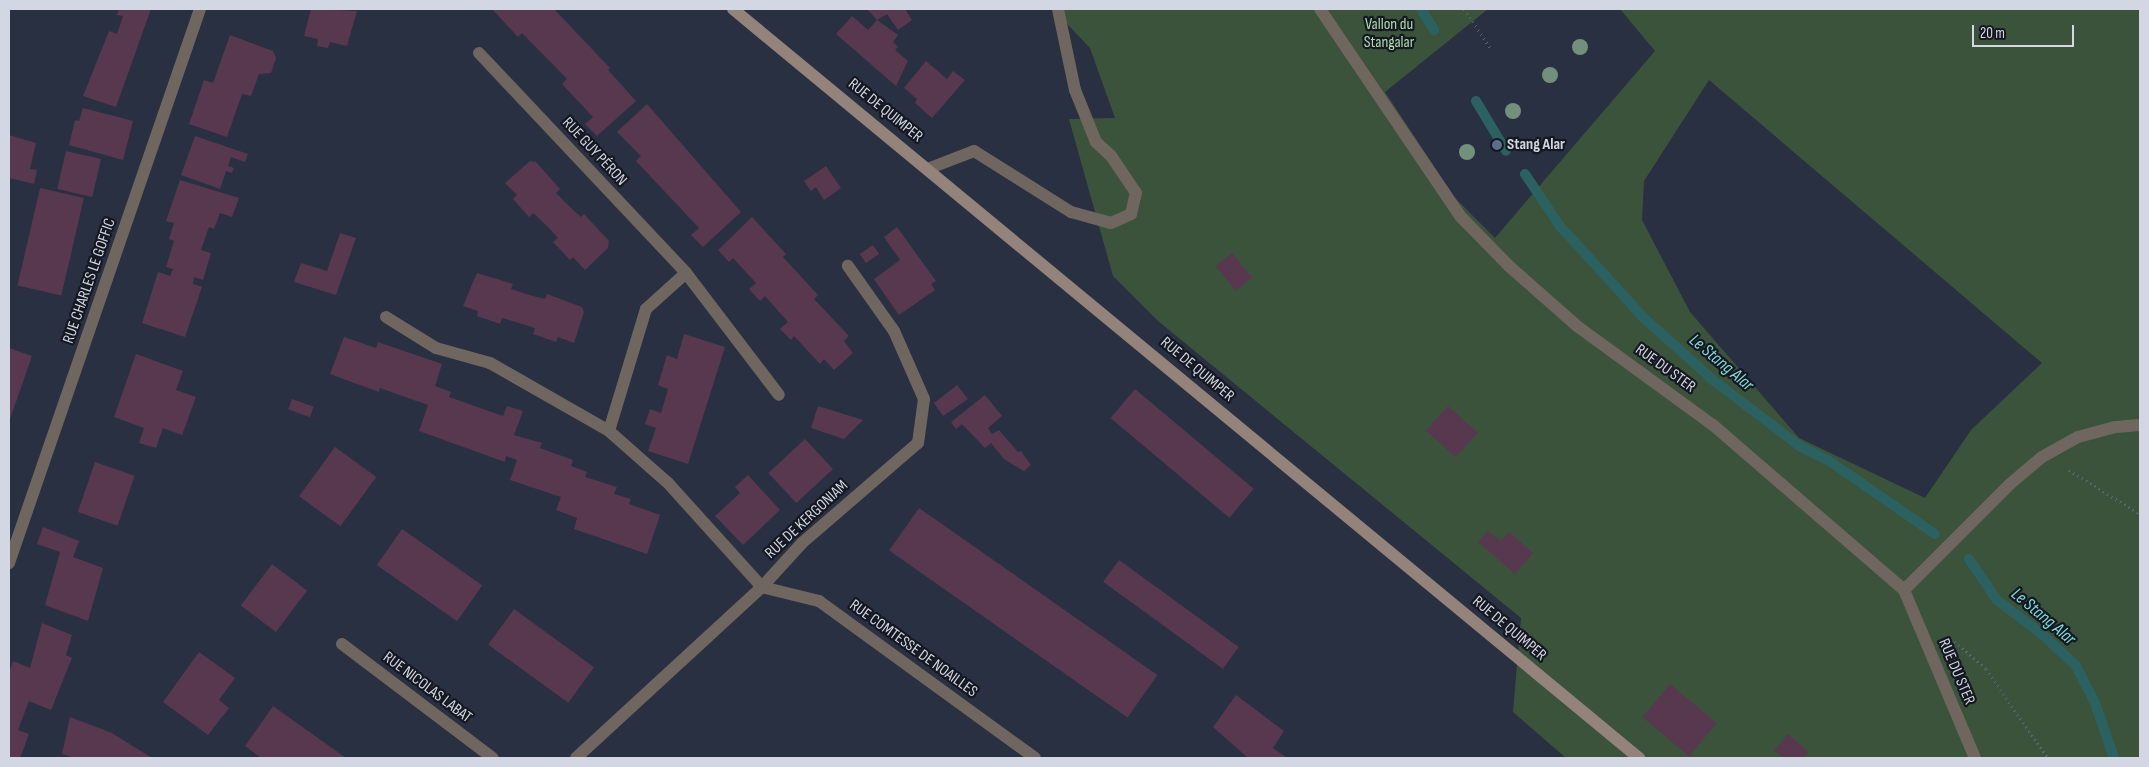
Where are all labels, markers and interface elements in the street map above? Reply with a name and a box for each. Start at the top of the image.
park label: Vallon du Stangalar [1364,15,1414,53]
scale bar [1974,15,2076,47]
text: 20 m [1980,24,2005,43]
street label: RUE DE QUIMPER [844,75,926,147]
street label: RUE GUY PÉRON [558,114,630,190]
place label: Stang Alar [1507,135,1565,155]
marker: Stang Alar [1491,139,1503,151]
street label: RUE CHARLES LE GOFFIC [60,216,120,346]
water label: Le Stang Alar [1684,330,1758,396]
street label: RUE DE QUIMPER [1156,334,1238,406]
street label: RUE DU STER [1631,341,1699,397]
street label: RUE DE KERGONIAM [762,477,852,563]
water label: Le Stang Alar [2006,584,2080,650]
street label: RUE DE QUIMPER [1468,593,1550,665]
street label: RUE COMTESSE DE NOAILLES [845,596,981,702]
street label: RUE DU STER [1934,636,1978,708]
street label: RUE NICOLAS LABAT [379,648,475,728]

